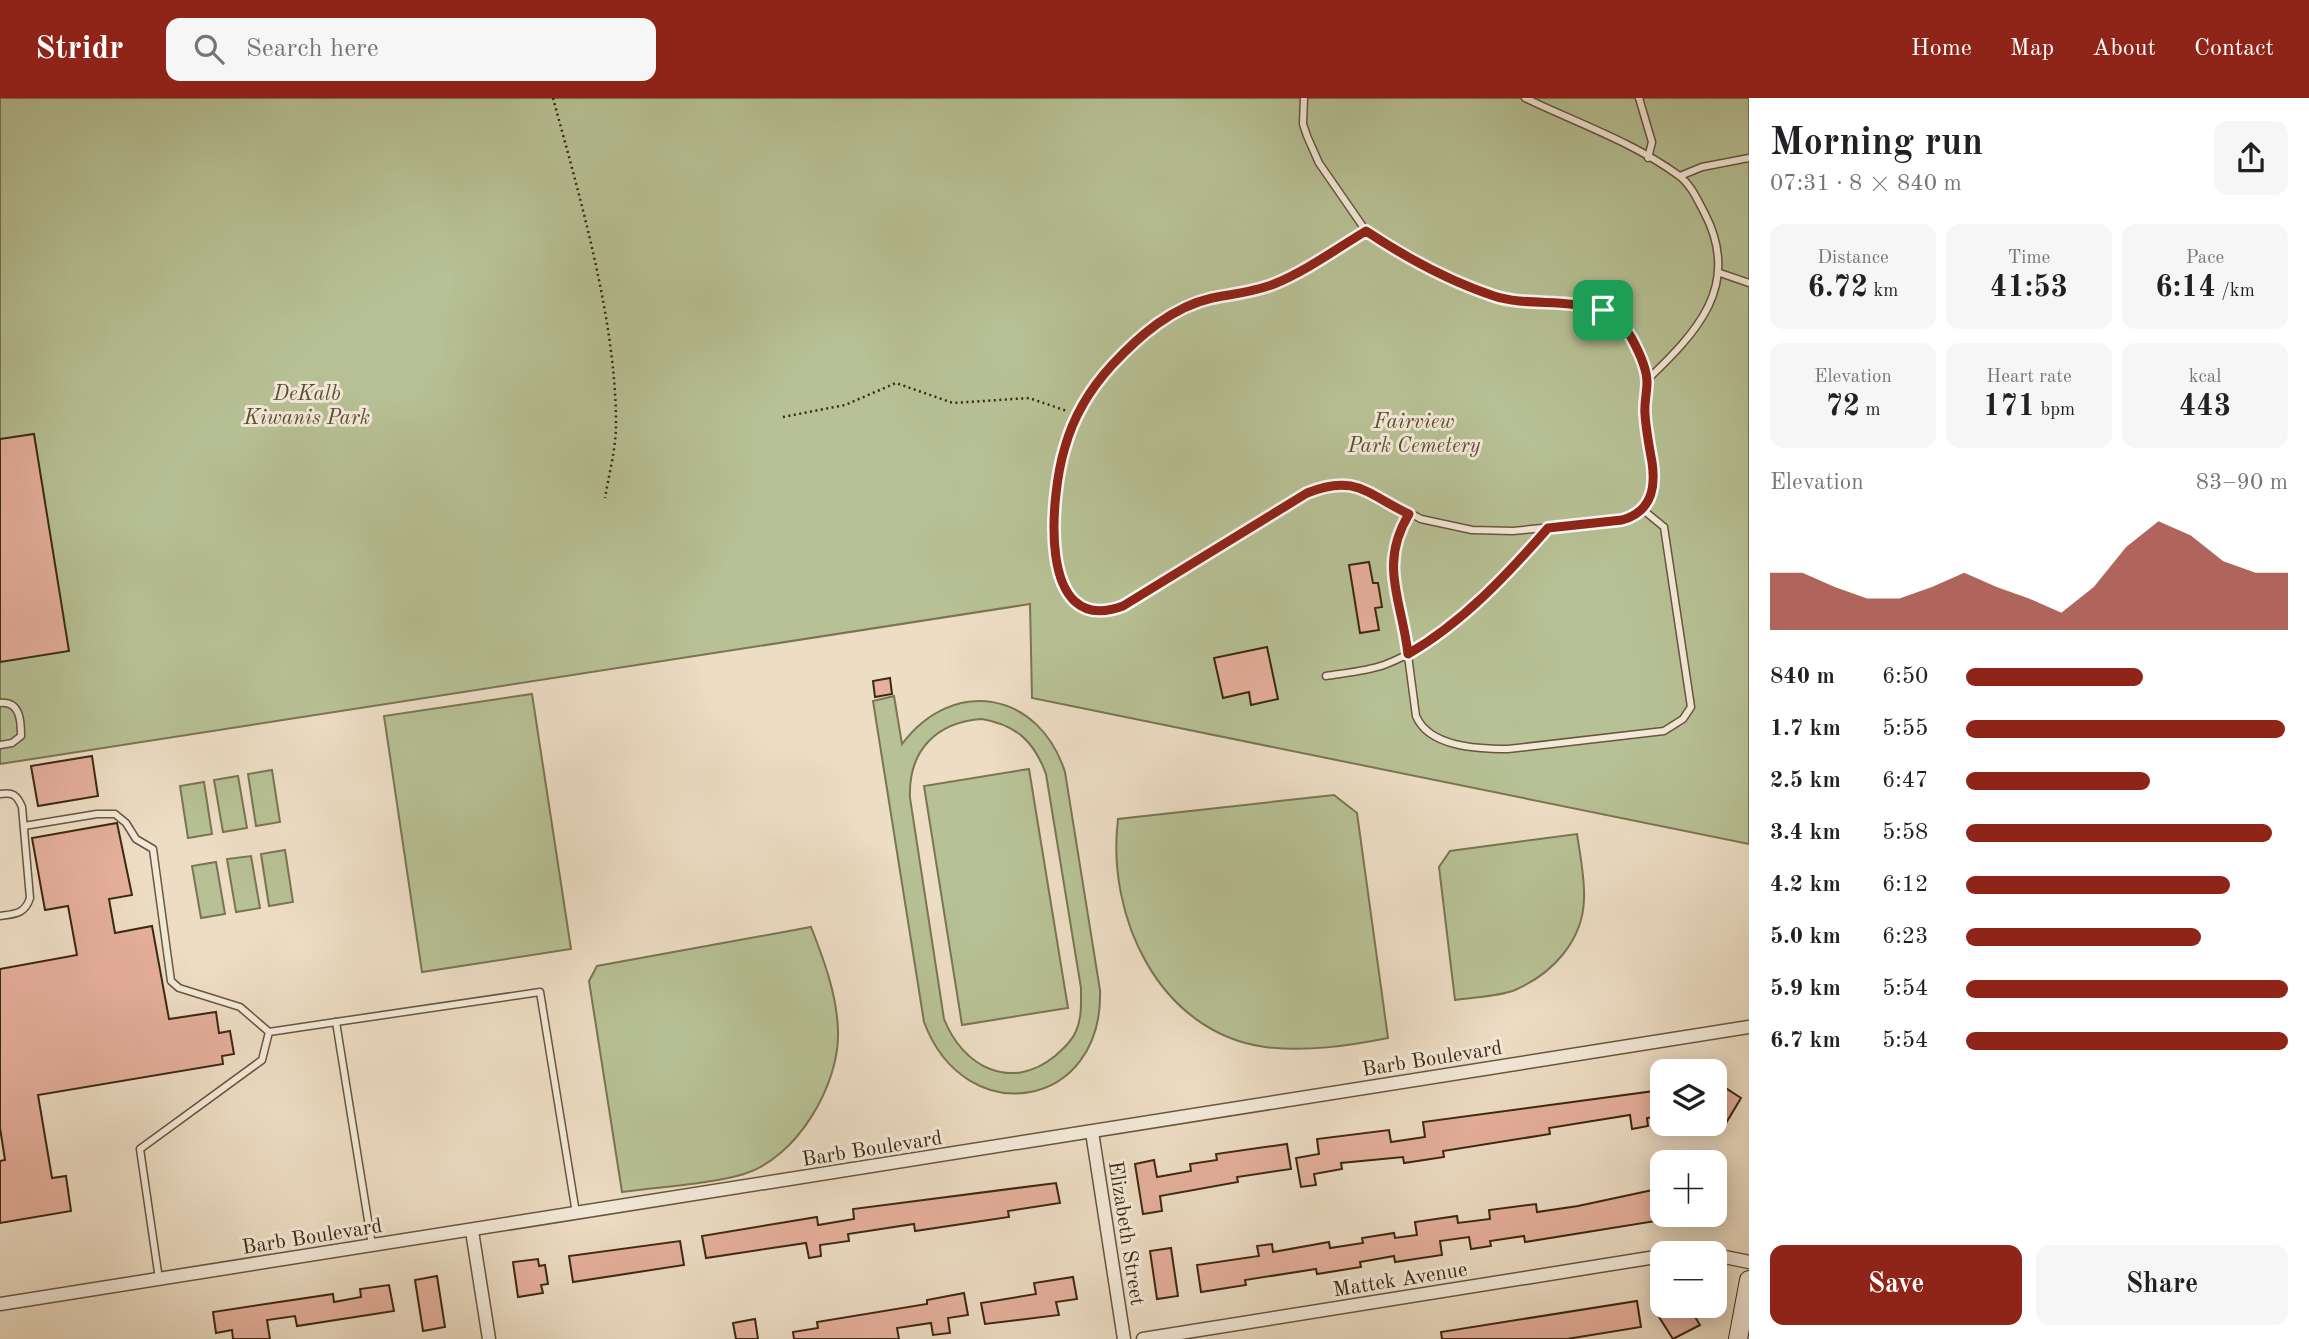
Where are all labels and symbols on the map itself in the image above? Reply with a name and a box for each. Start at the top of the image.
pin [1573,280,1633,340]
park label: DeKalb Kiwanis Park [243,384,370,429]
park label: Fairview Park Cemetery [1347,412,1481,457]
street label: Barb Boulevard [1360,1038,1504,1081]
street label: Barb Boulevard [800,1128,944,1171]
street label: Elizabeth Street [1104,1159,1147,1307]
street label: Barb Boulevard [240,1216,384,1259]
street label: Mattek Avenue [1332,1259,1469,1301]

